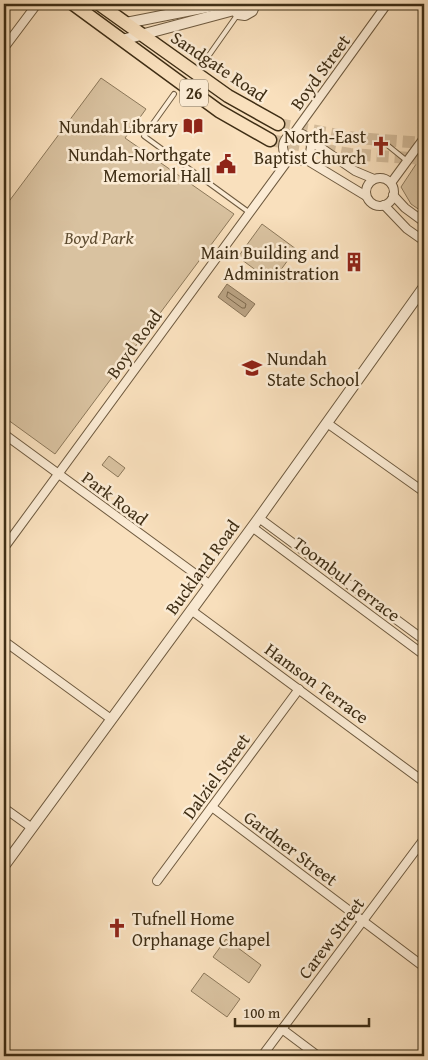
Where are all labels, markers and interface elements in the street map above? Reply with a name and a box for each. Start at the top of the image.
street label: Sandgate Road [165,24,273,108]
street label: Boyd Street [283,28,357,115]
road number: 26 [180,80,208,106]
place label: Nundah Library [59,113,178,140]
library icon: Nundah Library [182,115,204,137]
place label: North-East Baptist Church [254,123,367,171]
church icon: North-East Baptist Church [370,135,392,157]
place label: Nundah-Northgate Memorial Hall [68,141,211,189]
public building icon: Nundah-Northgate Memorial Hall [215,153,237,175]
park label: Boyd Park [63,224,134,251]
place label: Main Building and Administration [201,239,339,287]
building icon: Main Building and Administration [343,251,365,273]
street label: Boyd Road [100,304,169,384]
place label: Nundah State School [267,345,359,393]
school or university icon: Nundah State School [241,357,263,379]
street label: Park Road [76,464,154,532]
street label: Buckland Road [158,514,246,620]
street label: Toombul Terrace [288,530,406,628]
street label: Hamson Terrace [259,636,375,730]
street label: Dalziel Street [176,727,257,825]
street label: Gardner Street [238,804,344,893]
street label: Carew Street [291,891,371,985]
place label: Tufnell Home Orphanage Chapel [132,905,270,953]
church icon: Tufnell Home Orphanage Chapel [106,917,128,939]
scale bar [235,995,369,1027]
text: 100 m [243,1002,281,1023]

